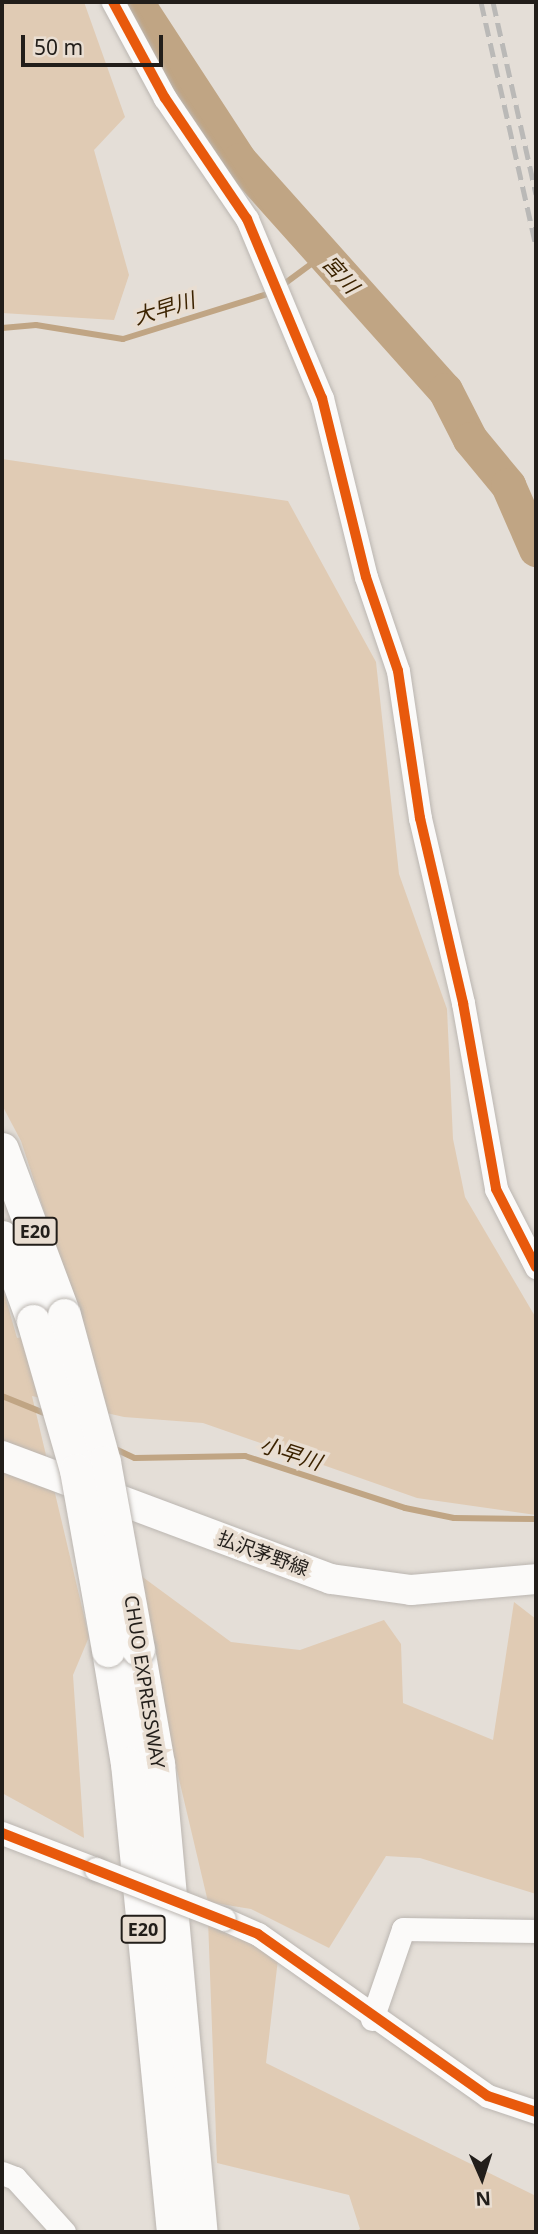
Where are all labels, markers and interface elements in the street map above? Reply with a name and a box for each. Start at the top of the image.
scale bar [24,21,166,65]
text: 50 m [34,33,83,61]
water label: 宮川 [318,250,364,298]
water label: 大早川 [130,287,198,329]
road number: E20 [12,1216,58,1246]
water label: 小早川 [257,1431,325,1475]
street label: 払沢茅野線 [214,1527,312,1581]
street label: CHUO EXPRESSWAY [119,1594,169,1770]
road number: E20 [120,1914,166,1943]
north arrow [447,2143,517,2213]
text: N [475,2186,492,2212]

